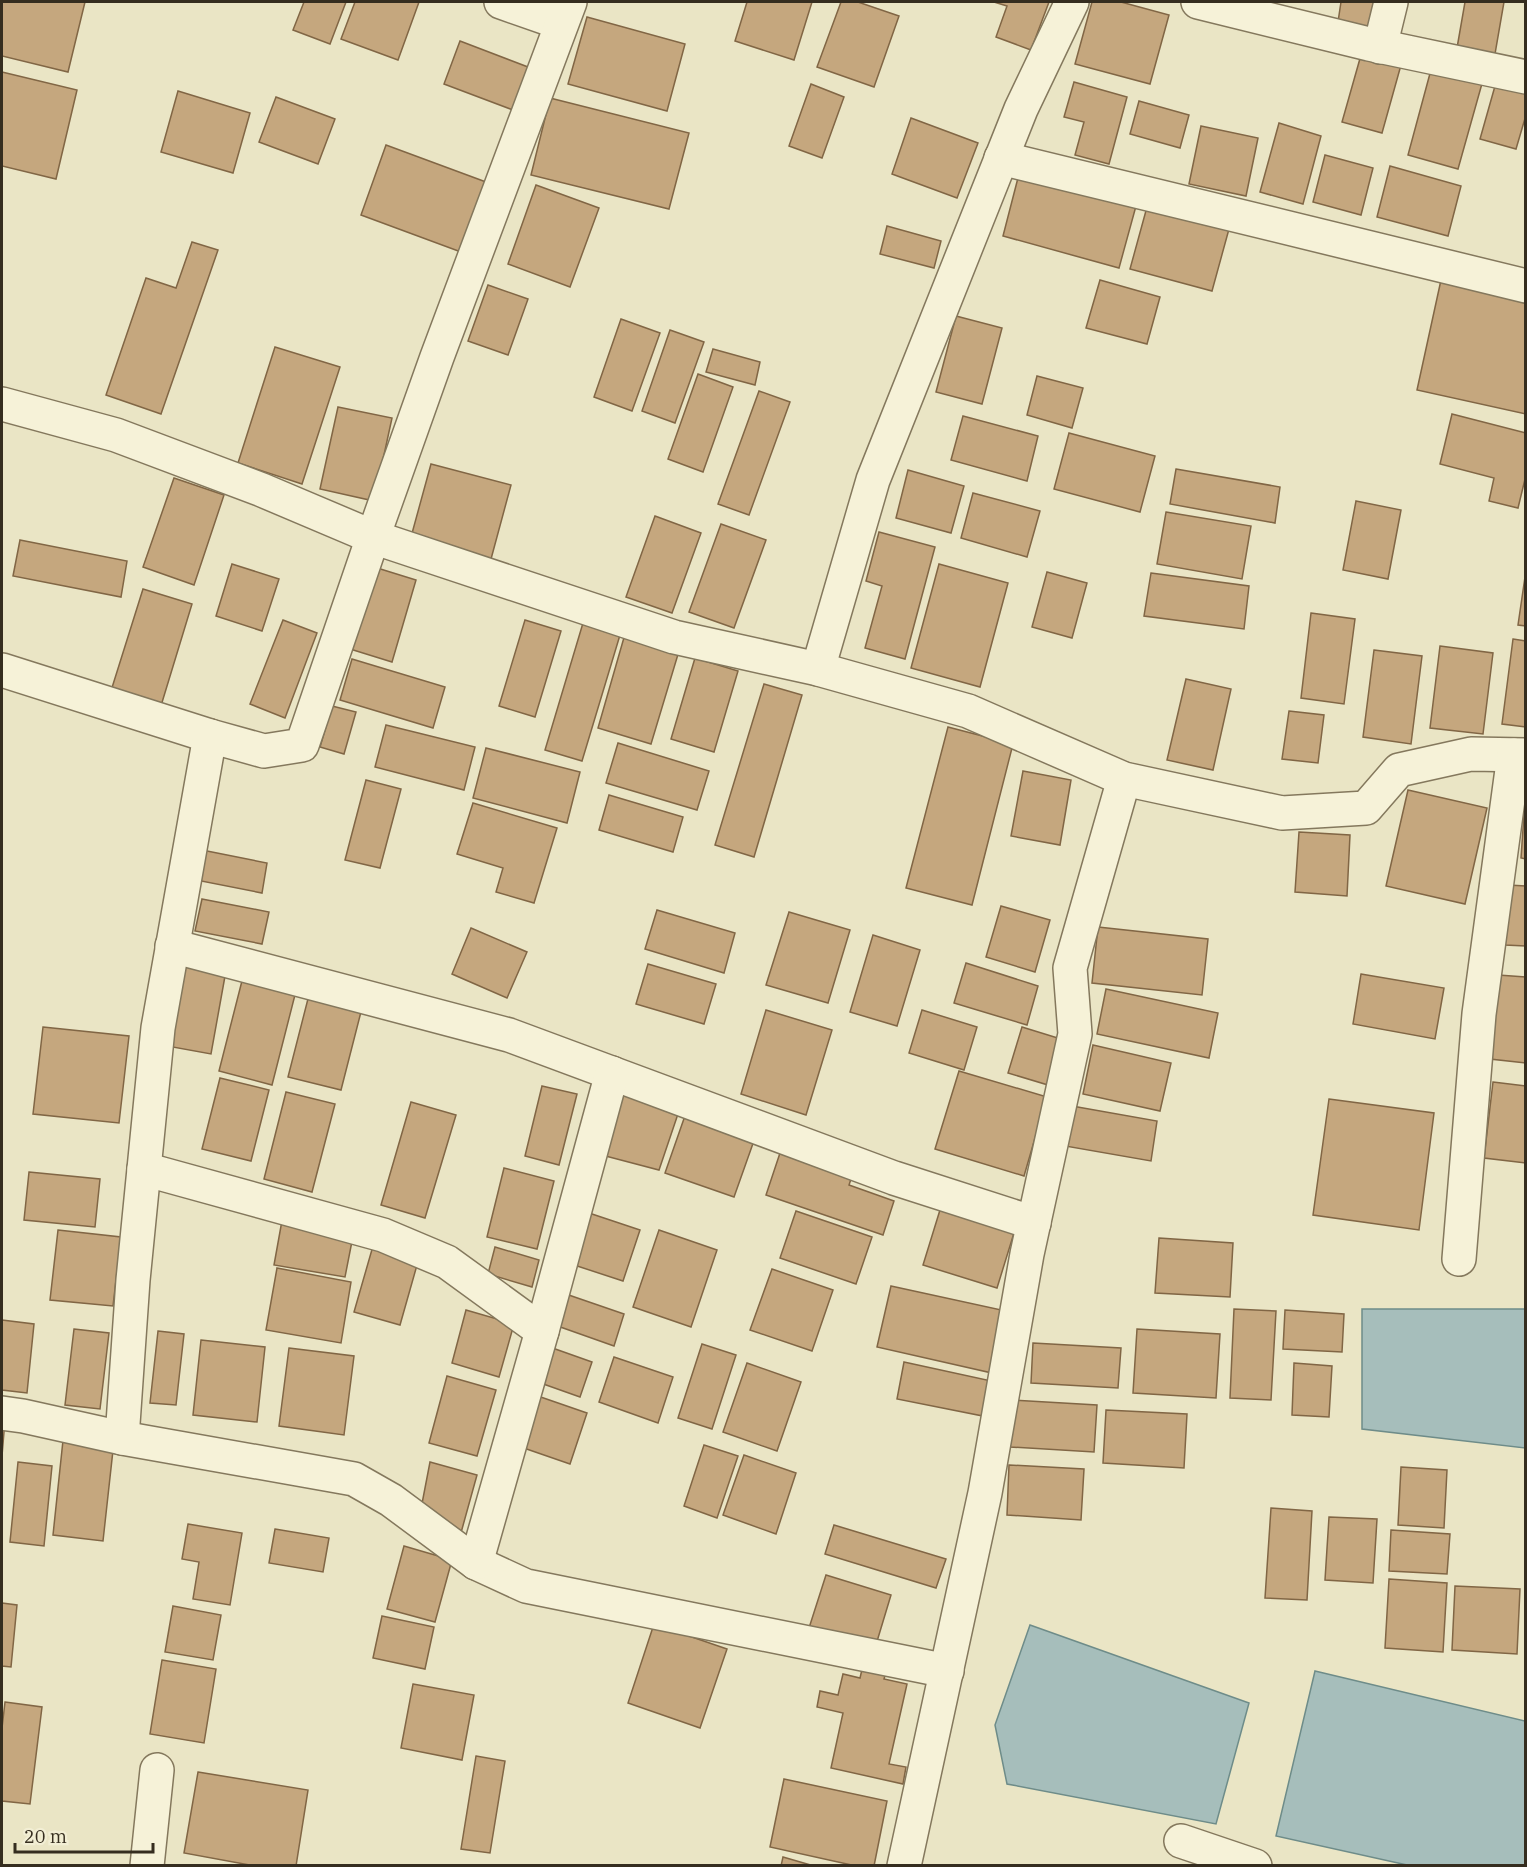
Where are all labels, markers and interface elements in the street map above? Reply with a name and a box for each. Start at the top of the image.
scale bar [15,1816,153,1854]
text: 20 m [24,1825,67,1848]

